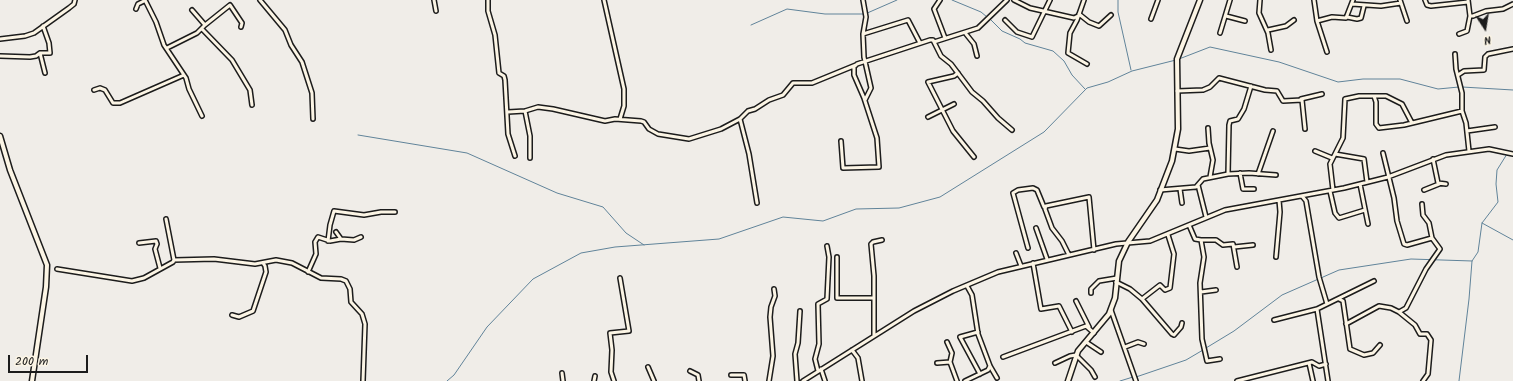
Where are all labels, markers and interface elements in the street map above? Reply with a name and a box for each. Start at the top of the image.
north arrow [1465,8,1505,48]
text: N [1482,30,1493,49]
scale bar [10,347,90,373]
text: 200 m [15,352,48,371]

